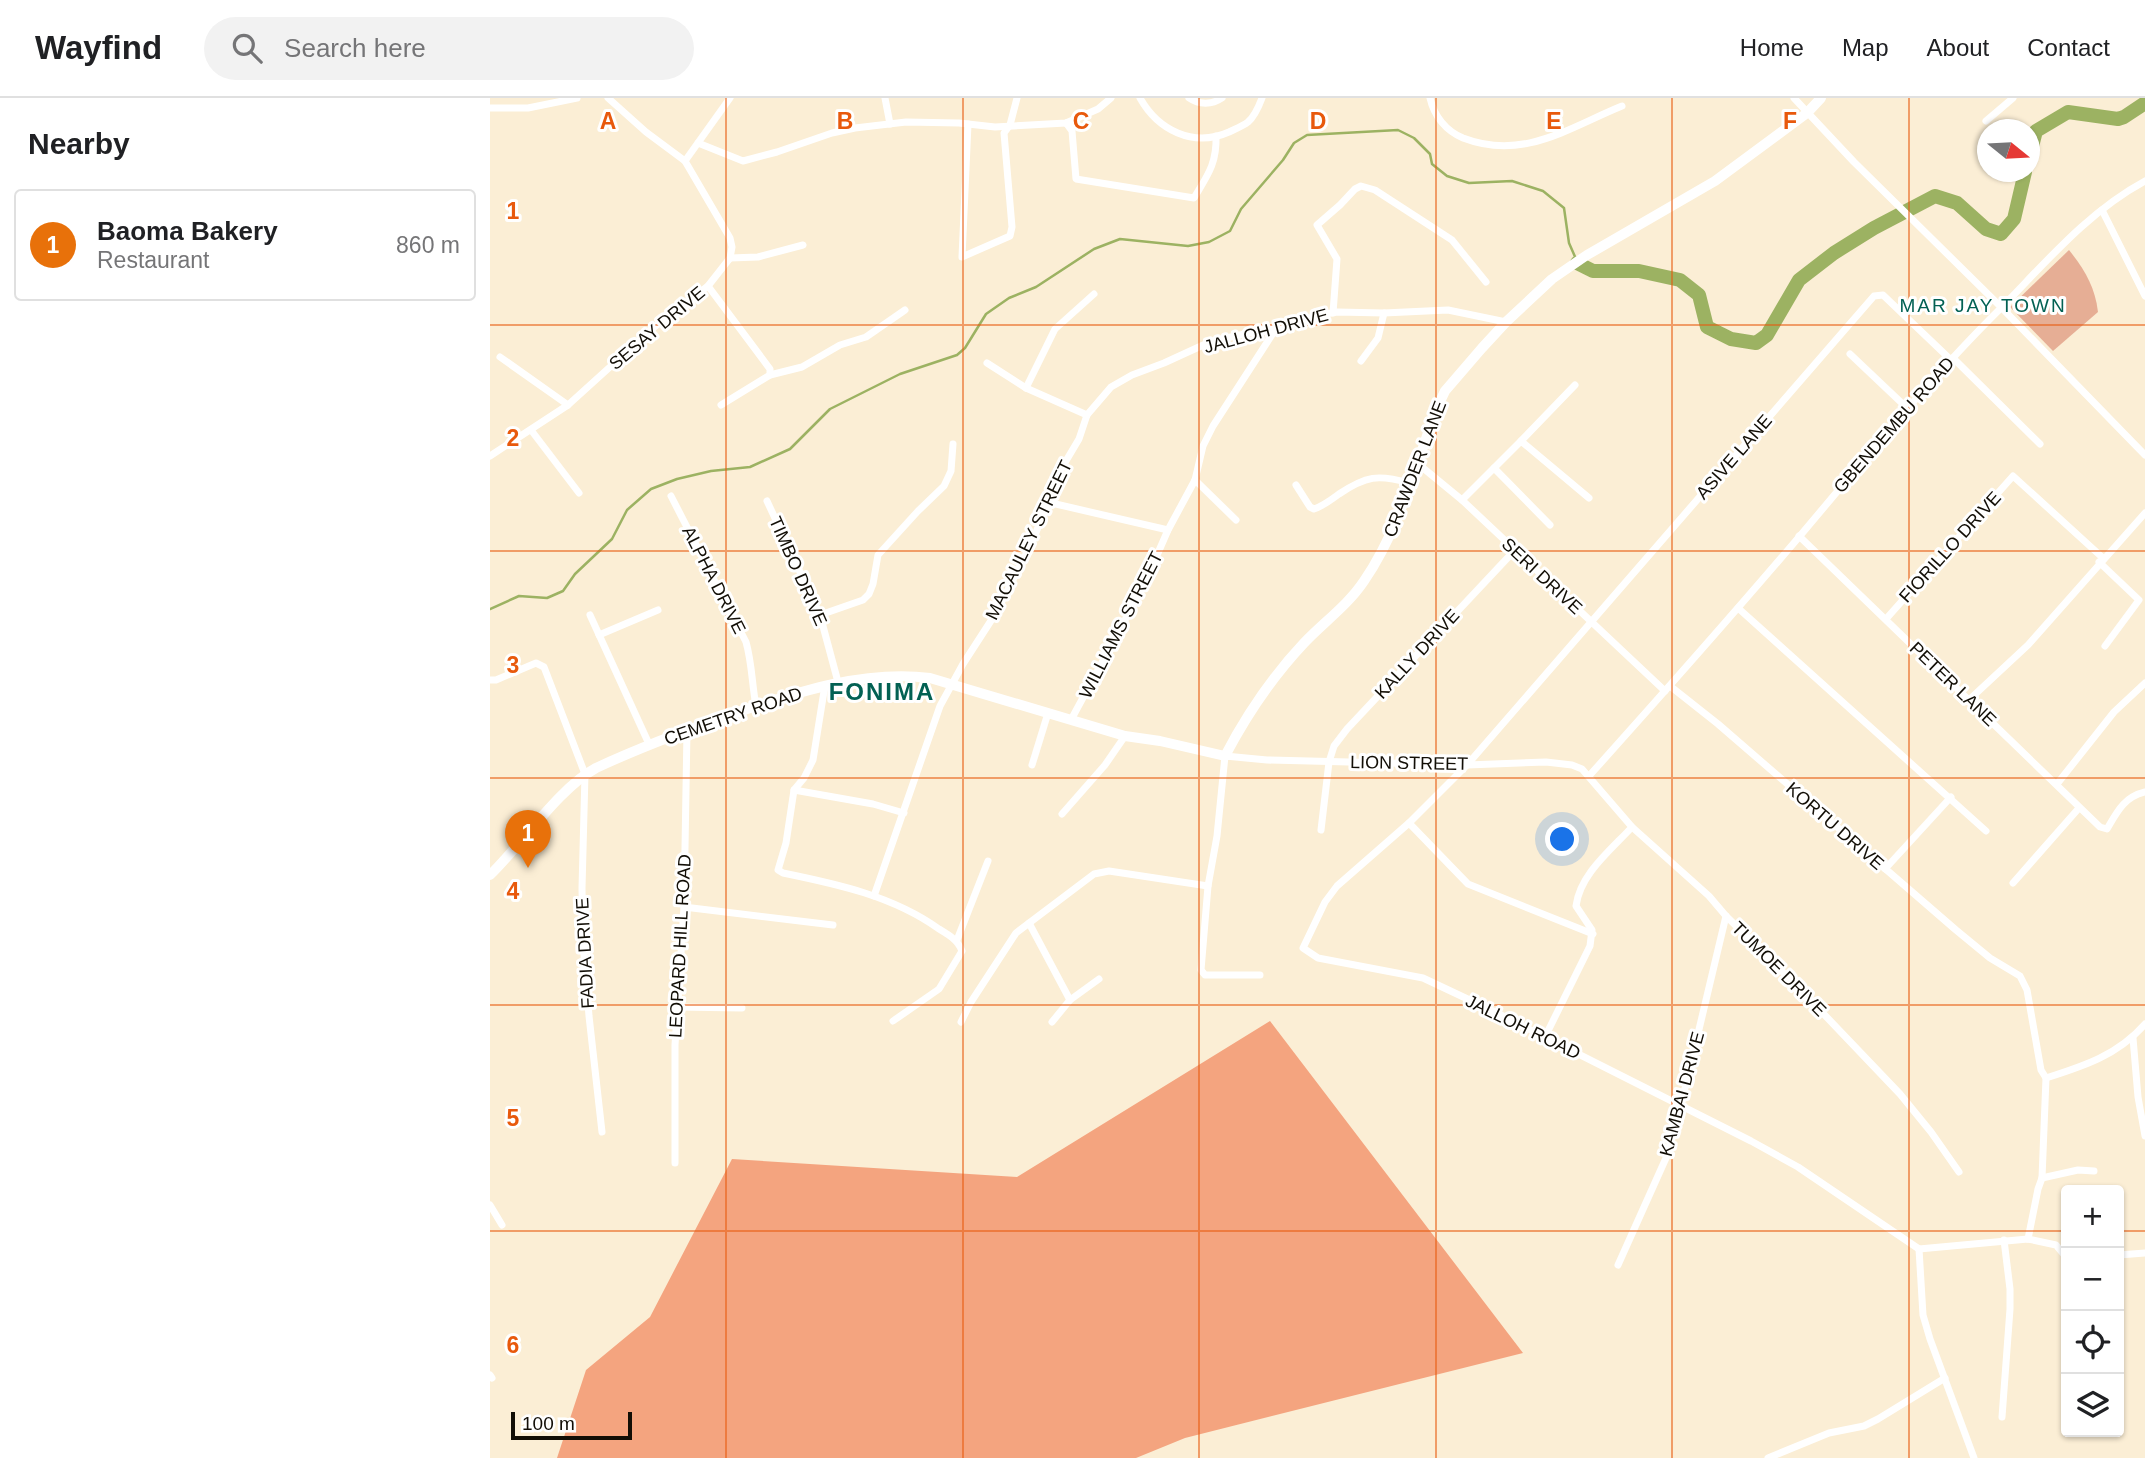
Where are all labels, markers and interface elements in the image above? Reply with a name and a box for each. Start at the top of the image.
search box [204,17,694,80]
text: Wayfind [35,29,162,66]
icon: search [228,29,266,67]
text: Search here [284,33,426,63]
text: Home [1740,34,1804,61]
text: Map [1842,34,1889,61]
text: About [1927,34,1989,61]
text: Contact [2027,34,2110,61]
text: A [600,108,616,134]
text: B [837,108,853,134]
text: C [1073,108,1089,134]
text: D [1310,108,1326,134]
text: E [1546,108,1562,134]
text: F [1783,108,1797,134]
north arrow [1977,119,2040,182]
text: Nearby [28,127,130,160]
text: 1 [507,198,520,224]
text: Baoma Bakery [97,216,278,246]
text: 1 [47,232,59,258]
text: 860 m [396,232,460,258]
text: Restaurant [97,247,210,273]
street label: SESAY DRIVE [605,282,709,374]
district label: MAR JAY TOWN [1899,295,2067,316]
street label: JALLOH DRIVE [1202,305,1330,357]
street label: GBENDEMBU ROAD [1830,353,1958,497]
street label: CRAWDER LANE [1380,398,1450,540]
street label: ASIVE LANE [1692,411,1776,503]
text: 2 [507,425,519,451]
street label: MACAULEY STREET [982,457,1076,623]
street label: FIORILLO DRIVE [1895,488,2005,606]
street label: TIMBO DRIVE [765,513,831,629]
street label: ALPHA DRIVE [678,523,750,637]
street label: SERI DRIVE [1498,534,1586,618]
street label: WILLIAMS STREET [1075,548,1167,702]
street label: KALLY DRIVE [1371,605,1463,703]
street label: PETER LANE [1906,638,2000,730]
text: 3 [507,652,519,678]
district label: FONIMA [829,678,935,705]
street label: CEMETRY ROAD [661,683,805,749]
street label: LION STREET [1350,752,1468,774]
street label: KORTU DRIVE [1782,778,1888,874]
pin: 1 [505,810,551,868]
your location [1545,822,1579,856]
street label: LEOPARD HILL ROAD [665,854,695,1038]
text: 4 [507,878,520,904]
street label: FADIA DRIVE [572,897,598,1009]
street label: TUMOE DRIVE [1728,918,1830,1020]
street label: JALLOH ROAD [1462,991,1584,1063]
street label: KAMBAI DRIVE [1656,1030,1708,1158]
text: 5 [507,1105,520,1131]
map controls [2061,1185,2124,1437]
button: + [2061,1185,2124,1248]
button: − [2061,1248,2124,1311]
button: locate [2061,1311,2124,1374]
text: 6 [507,1332,519,1358]
button: layers [2061,1374,2124,1437]
scale bar [511,1409,632,1441]
text: 100 m [522,1413,575,1434]

